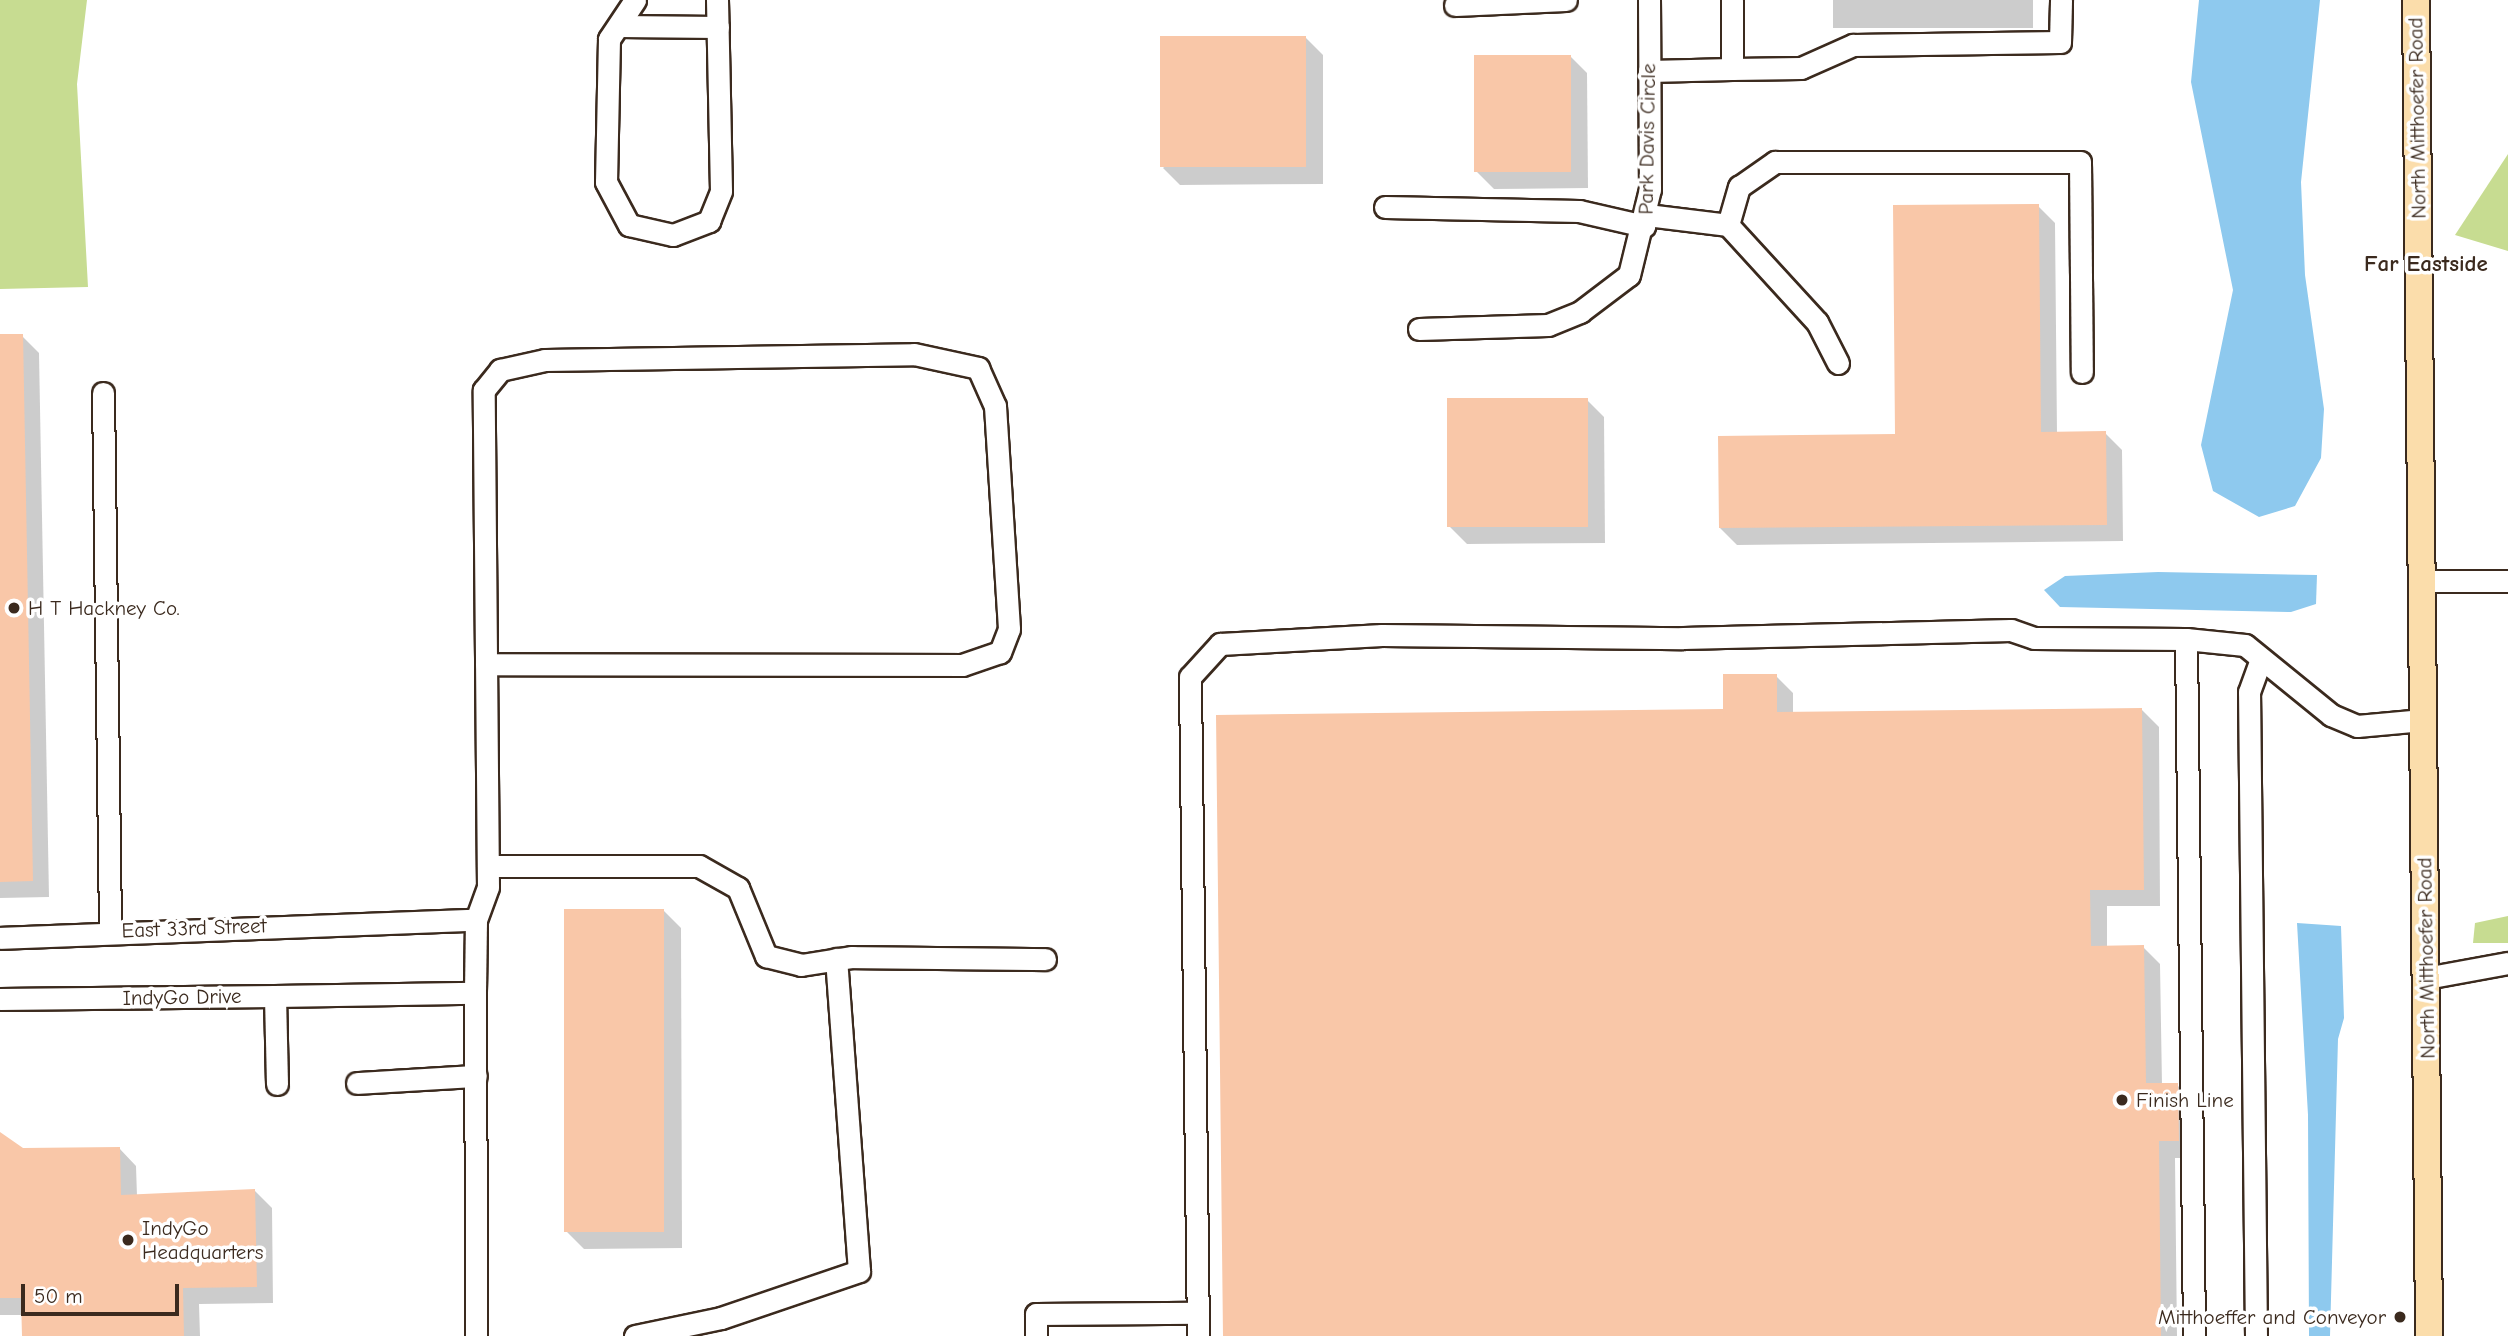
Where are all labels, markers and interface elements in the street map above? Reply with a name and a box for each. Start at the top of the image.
street label: North Mitthoefer Road [2403,17,2431,219]
street label: Park Davis Circle [1633,63,1661,215]
district label: Far Eastside [2364,250,2488,278]
place label: H T Hackney Co. [28,595,180,621]
marker: H T Hackney Co. [6,600,22,616]
street label: North Mitthoefer Road [2412,857,2440,1059]
street label: East 33rd Street [121,913,267,943]
street label: IndyGo Drive [122,983,242,1011]
place label: Finish Line [2136,1087,2234,1113]
marker: Finish Line [2114,1092,2130,1108]
place label: IndyGo Headquarters [142,1215,263,1265]
marker: IndyGo Headquarters [120,1232,136,1248]
scale bar [24,1270,182,1314]
text: 50 m [34,1284,83,1308]
place label: Mitthoeffer and Conveyor [2158,1304,2386,1330]
marker: Mitthoeffer and Conveyor [2392,1309,2408,1325]

